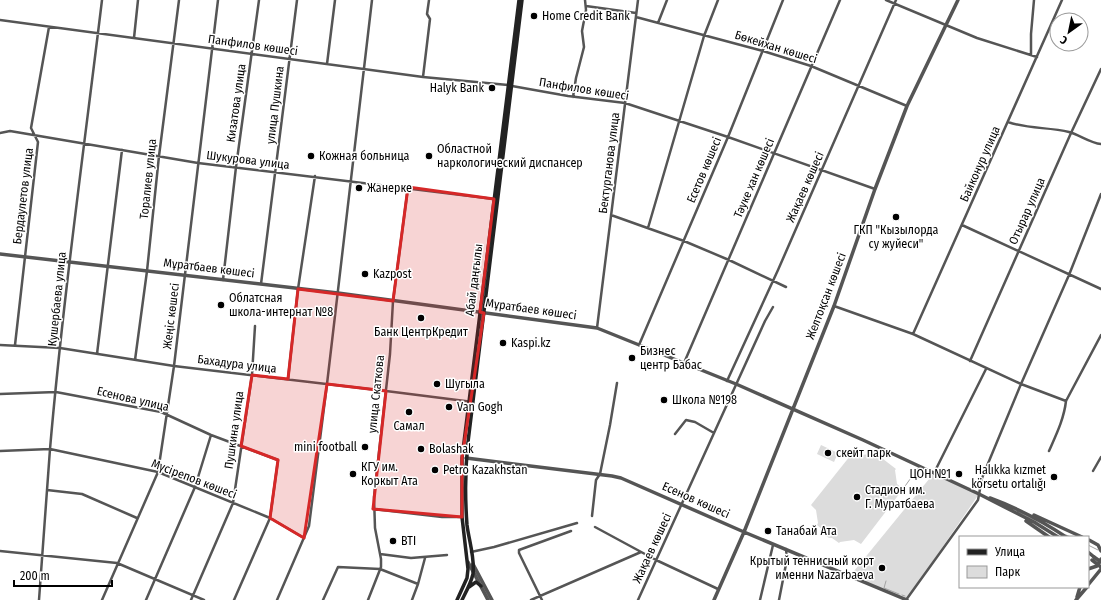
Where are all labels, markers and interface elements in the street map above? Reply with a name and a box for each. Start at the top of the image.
place label: Home Credit Bank [542,9,630,23]
marker: Home Credit Bank [529,11,539,21]
north arrow [1049,12,1089,52]
street label: Бөкейхан көшесі [733,28,819,66]
street label: Панфилов көшесі [207,32,299,58]
text: С [1058,33,1070,47]
street label: Кизатова улица [224,63,248,143]
street label: улица Пушкина [263,65,287,145]
street label: Панфилов көшесі [538,75,630,103]
place label: Halyk Bank [430,81,484,95]
marker: Halyk Bank [487,83,497,93]
street label: Бектурганова улица [596,111,622,214]
street label: Байконур улица [957,124,1003,204]
street label: Есетов көшесі [684,135,724,205]
street label: Тәуке хан көшесі [731,136,777,220]
street label: Торалиев улица [137,138,159,220]
place label: Областной наркологический диспансер [437,142,583,170]
street label: Бердаулетов улица [10,147,36,245]
street label: Шукурова улица [206,148,290,172]
place label: Кожная больница [319,149,410,163]
street label: Жақаев көшесі [783,150,827,224]
marker: Кожная больница [306,151,316,161]
marker: Областной наркологический диспансер [424,151,434,161]
street label: Отырар улица [1006,175,1048,247]
place label: Жанерке [367,181,412,195]
marker: Жанерке [354,183,364,193]
marker: ГКП "Кызылорда су жуйеси" [891,212,901,222]
place label: ГКП "Кызылорда су жуйеси" [854,223,939,251]
street label: Абай даңғылы [463,243,485,317]
street label: Кушербаева улица [45,251,69,347]
street label: Желтоқсан көшесі [803,251,849,341]
street label: Мұратбаев көшесі [163,255,255,281]
place label: Kazpost [373,267,412,281]
marker: Kazpost [360,269,370,279]
street label: Жеңіс көшесі [160,282,182,350]
place label: Облатсная школа-интернат №8 [229,291,333,319]
street label: Мұратбаев көшесі [485,296,577,322]
marker: Облатсная школа-интернат №8 [216,300,226,310]
marker: Банк ЦентрКредит [416,313,426,323]
place label: Банк ЦентрКредит [374,325,468,339]
place label: Kaspi.kz [511,336,551,350]
marker: Kaspi.kz [498,338,508,348]
place label: Бизнес центр Бабас [640,344,702,372]
street label: Бахадура улица [197,352,277,376]
marker: Бизнес центр Бабас [627,353,637,363]
street label: улица Скаткова [365,354,387,434]
place label: Шугыла [445,377,485,391]
marker: Шугыла [432,379,442,389]
street label: Есенова улица [96,384,171,414]
street label: Пушкина улица [222,390,246,470]
place label: Школа №198 [672,393,737,407]
marker: Школа №198 [659,395,669,405]
place label: Van Gogh [457,400,503,414]
marker: Van Gogh [444,402,454,412]
marker: Самал [404,407,414,417]
place label: Самал [393,419,425,433]
place label: mini football [294,440,357,454]
marker: mini football [360,442,370,452]
place label: Bolashak [429,442,474,456]
marker: Bolashak [416,444,426,454]
place label: скейт парк [836,446,891,460]
marker: скейт парк [823,448,833,458]
street label: Мүсірепов көшесі [149,456,239,502]
place label: КГУ им. Коркыт Ата [361,460,418,488]
place label: Petro Kazakhstan [443,463,527,477]
place label: Halıkka kızmet körsetu ortalığı [971,463,1046,491]
marker: Petro Kazakhstan [430,465,440,475]
place label: ЦОН №1 [910,467,951,481]
marker: КГУ им. Коркыт Ата [348,469,358,479]
marker: ЦОН №1 [954,469,964,479]
marker: Halıkka kızmet körsetu ortalığı [1049,472,1059,482]
street label: Есенов көшесі [660,479,732,521]
place label: Стадион им. Г. Муратбаева [865,483,935,511]
marker: Стадион им. Г. Муратбаева [852,492,862,502]
street label: Жақаев көшесі [630,511,674,585]
place label: Танабай Ата [776,524,837,538]
marker: Танабай Ата [763,526,773,536]
place label: BTI [401,534,416,548]
marker: BTI [388,536,398,546]
legend [959,536,1089,588]
text: Улица [994,545,1025,559]
place label: Крытый теннисный корт именни Nazarbaeva [750,554,874,582]
scale bar [14,562,112,588]
marker: Крытый теннисный корт именни Nazarbaeva [877,563,887,573]
text: Парк [995,565,1021,579]
text: 200 m [20,569,50,583]

